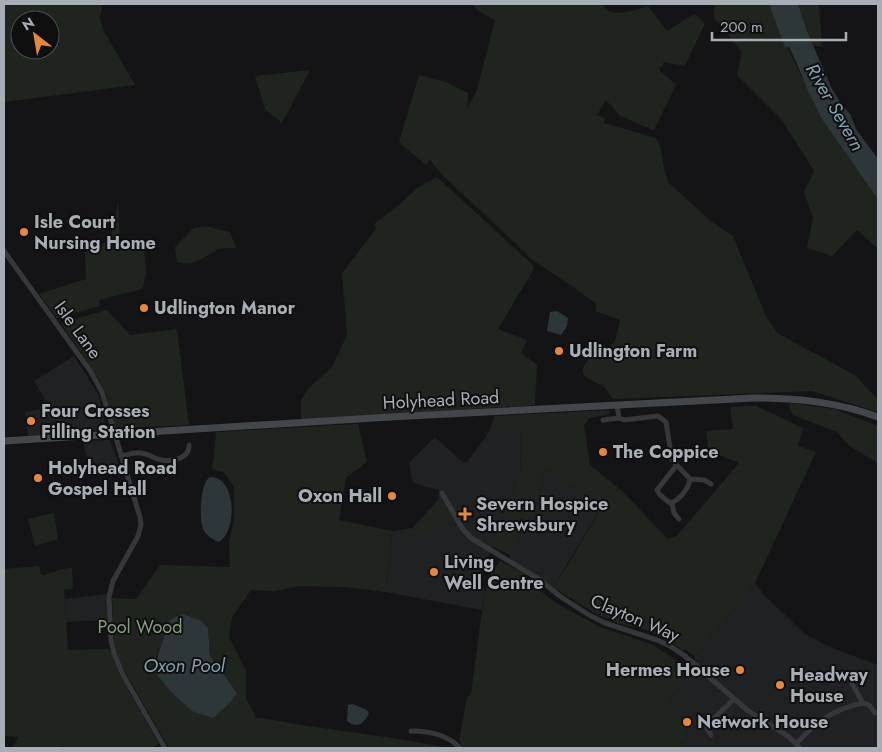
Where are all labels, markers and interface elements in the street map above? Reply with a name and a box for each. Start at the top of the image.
north arrow [10,10,60,60]
scale bar [712,10,846,42]
text: N [18,12,38,35]
text: 200 m [720,16,763,38]
water label: River Severn [799,58,871,156]
place label: Isle Court Nursing Home [34,209,156,256]
marker: Isle Court Nursing Home [18,226,30,238]
place label: Udlington Manor [154,295,296,321]
street label: Isle Lane [48,296,108,364]
marker: Udlington Manor [138,302,150,314]
place label: Udlington Farm [569,338,697,364]
marker: Udlington Farm [553,345,565,357]
street label: Holyhead Road [382,384,500,416]
place label: Four Crosses Filling Station [41,398,156,445]
marker: Four Crosses Filling Station [25,415,37,427]
place label: The Coppice [613,439,719,465]
marker: The Coppice [597,446,609,458]
place label: Holyhead Road Gospel Hall [48,455,177,502]
marker: Holyhead Road Gospel Hall [32,472,44,484]
place label: Oxon Hall [298,483,382,509]
marker: Oxon Hall [386,490,398,502]
place label: Severn Hospice Shrewsbury [476,491,608,538]
marker: Severn Hospice Shrewsbury [458,507,472,521]
place label: Living Well Centre [444,549,544,596]
marker: Living Well Centre [428,566,440,578]
street label: Clayton Way [586,588,684,648]
park label: Pool Wood [98,614,182,640]
water label: Oxon Pool [143,652,225,679]
place label: Hermes House [606,657,730,683]
place label: Headway House [790,662,869,709]
marker: Hermes House [734,664,746,676]
marker: Headway House [774,679,786,691]
place label: Network House [697,709,828,735]
marker: Network House [681,716,693,728]

